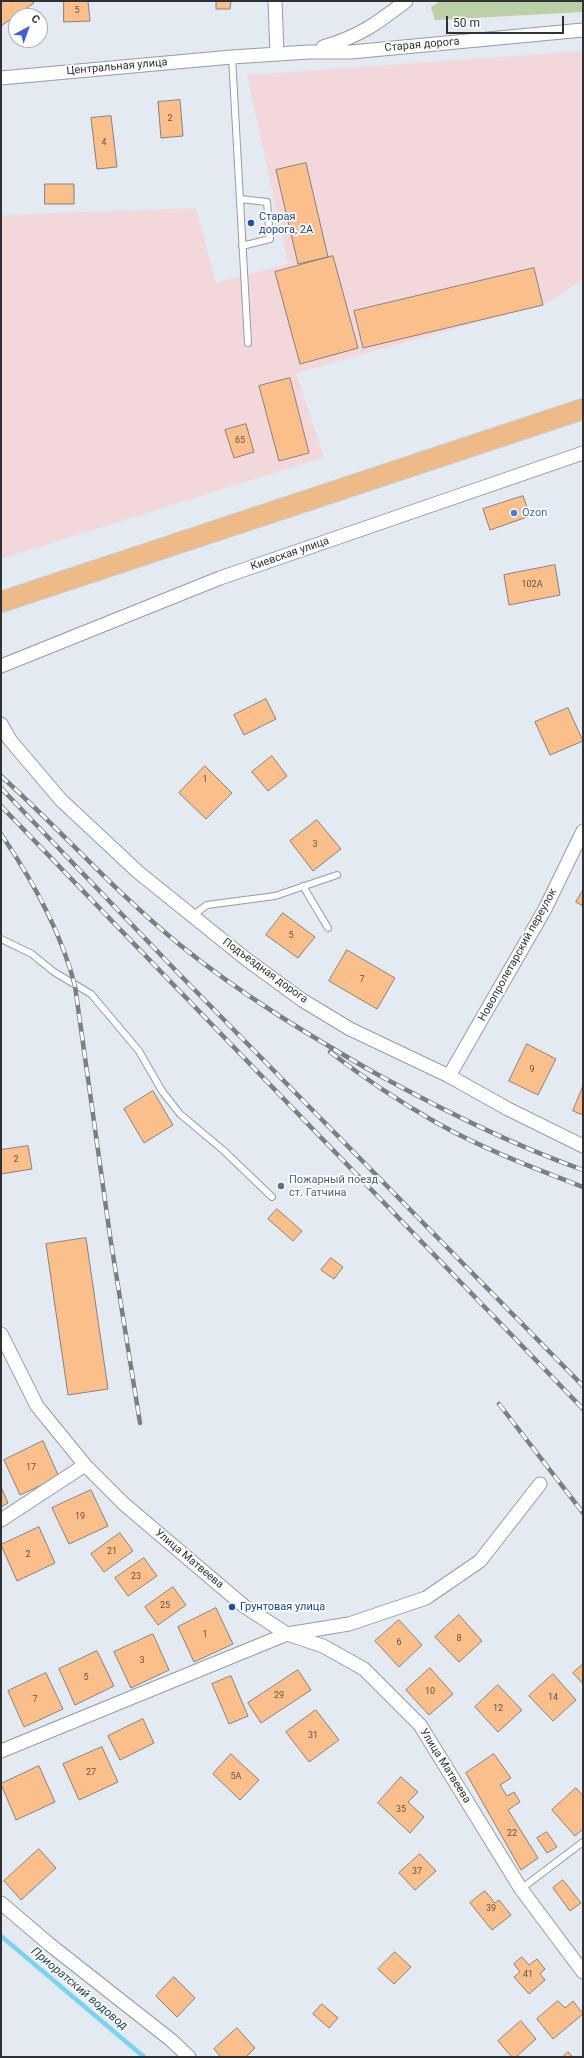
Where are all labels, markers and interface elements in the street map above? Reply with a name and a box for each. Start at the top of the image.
house number: 5 [74,6,80,16]
north arrow [8,8,48,48]
scale bar [448,8,566,34]
text: С [29,12,43,27]
text: 50 m [453,16,480,30]
street label: Старая дорога [384,35,460,55]
street label: Центральная улица [66,56,168,78]
house number: 2 [167,114,173,124]
house number: 4 [101,138,107,148]
place label: Старая дорога, 2А [259,210,313,236]
marker: Старая дорога, 2А [246,218,256,228]
house number: 65 [235,436,245,446]
place label: Ozon [522,506,547,520]
marker: Ozon [509,508,519,518]
street label: Киевская улица [249,534,331,574]
house number: 102А [521,580,543,590]
house number: 1 [202,775,208,785]
house number: 3 [312,840,318,850]
street label: Новопролетарский переулок [476,886,560,1024]
house number: 5 [288,931,294,941]
street label: Подъездная дорога [220,936,310,1006]
house number: 7 [359,975,365,985]
house number: 9 [529,1065,535,1075]
house number: 2 [13,1155,19,1165]
place label: Пожарный поезд ст. Гатчина [289,1173,378,1199]
marker: Пожарный поезд ст. Гатчина [276,1181,286,1191]
house number: 17 [26,1463,36,1473]
house number: 19 [75,1512,85,1522]
street label: Улица Матвеева [152,1526,226,1592]
house number: 21 [107,1547,117,1557]
house number: 2 [25,1550,31,1560]
house number: 23 [131,1572,141,1582]
place label: Грунтовая улица [240,1600,325,1614]
house number: 25 [160,1601,170,1611]
marker: Грунтовая улица [227,1602,237,1612]
house number: 1 [202,1630,208,1640]
house number: 8 [456,1634,462,1644]
house number: 6 [396,1638,402,1648]
house number: 3 [139,1656,145,1666]
house number: 5 [83,1673,89,1683]
house number: 10 [425,1687,435,1697]
house number: 29 [274,1691,284,1701]
house number: 14 [548,1693,558,1703]
house number: 7 [32,1695,38,1705]
house number: 12 [493,1704,503,1714]
street label: Улица Матвеева [417,1726,473,1806]
house number: 31 [308,1731,318,1741]
house number: 27 [86,1768,96,1778]
house number: 5А [231,1772,241,1782]
house number: 35 [396,1805,406,1815]
house number: 22 [507,1829,517,1839]
house number: 37 [412,1867,422,1877]
house number: 39 [486,1904,496,1914]
water label: Приоратский водовод [28,1944,130,2034]
house number: 41 [523,1970,533,1980]

